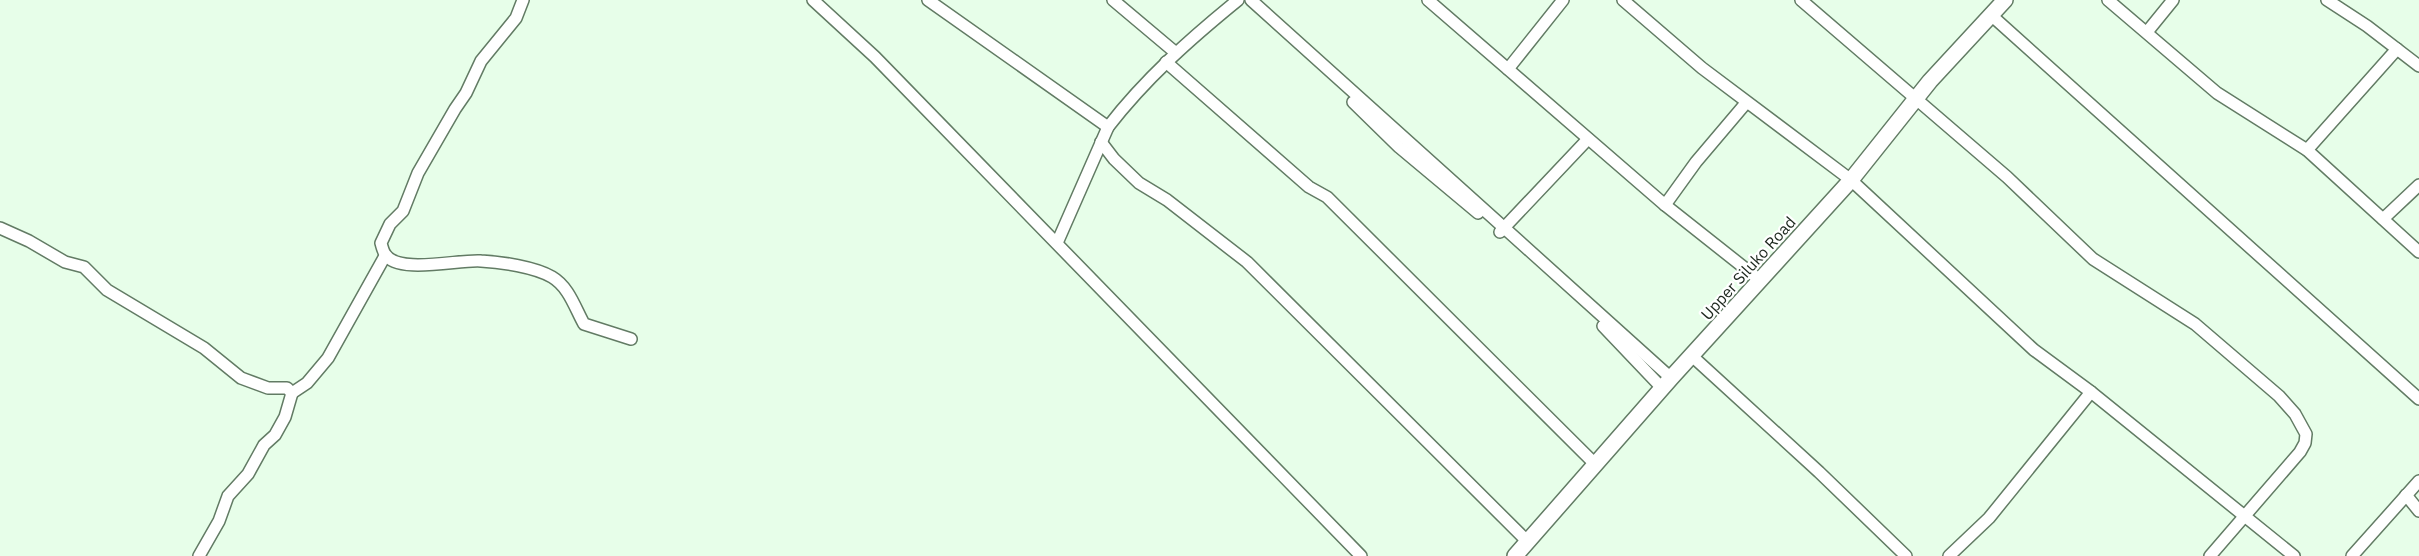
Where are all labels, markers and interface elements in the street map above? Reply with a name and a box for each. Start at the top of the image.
street label: Upper Siluko Road [1696,212,1800,324]

